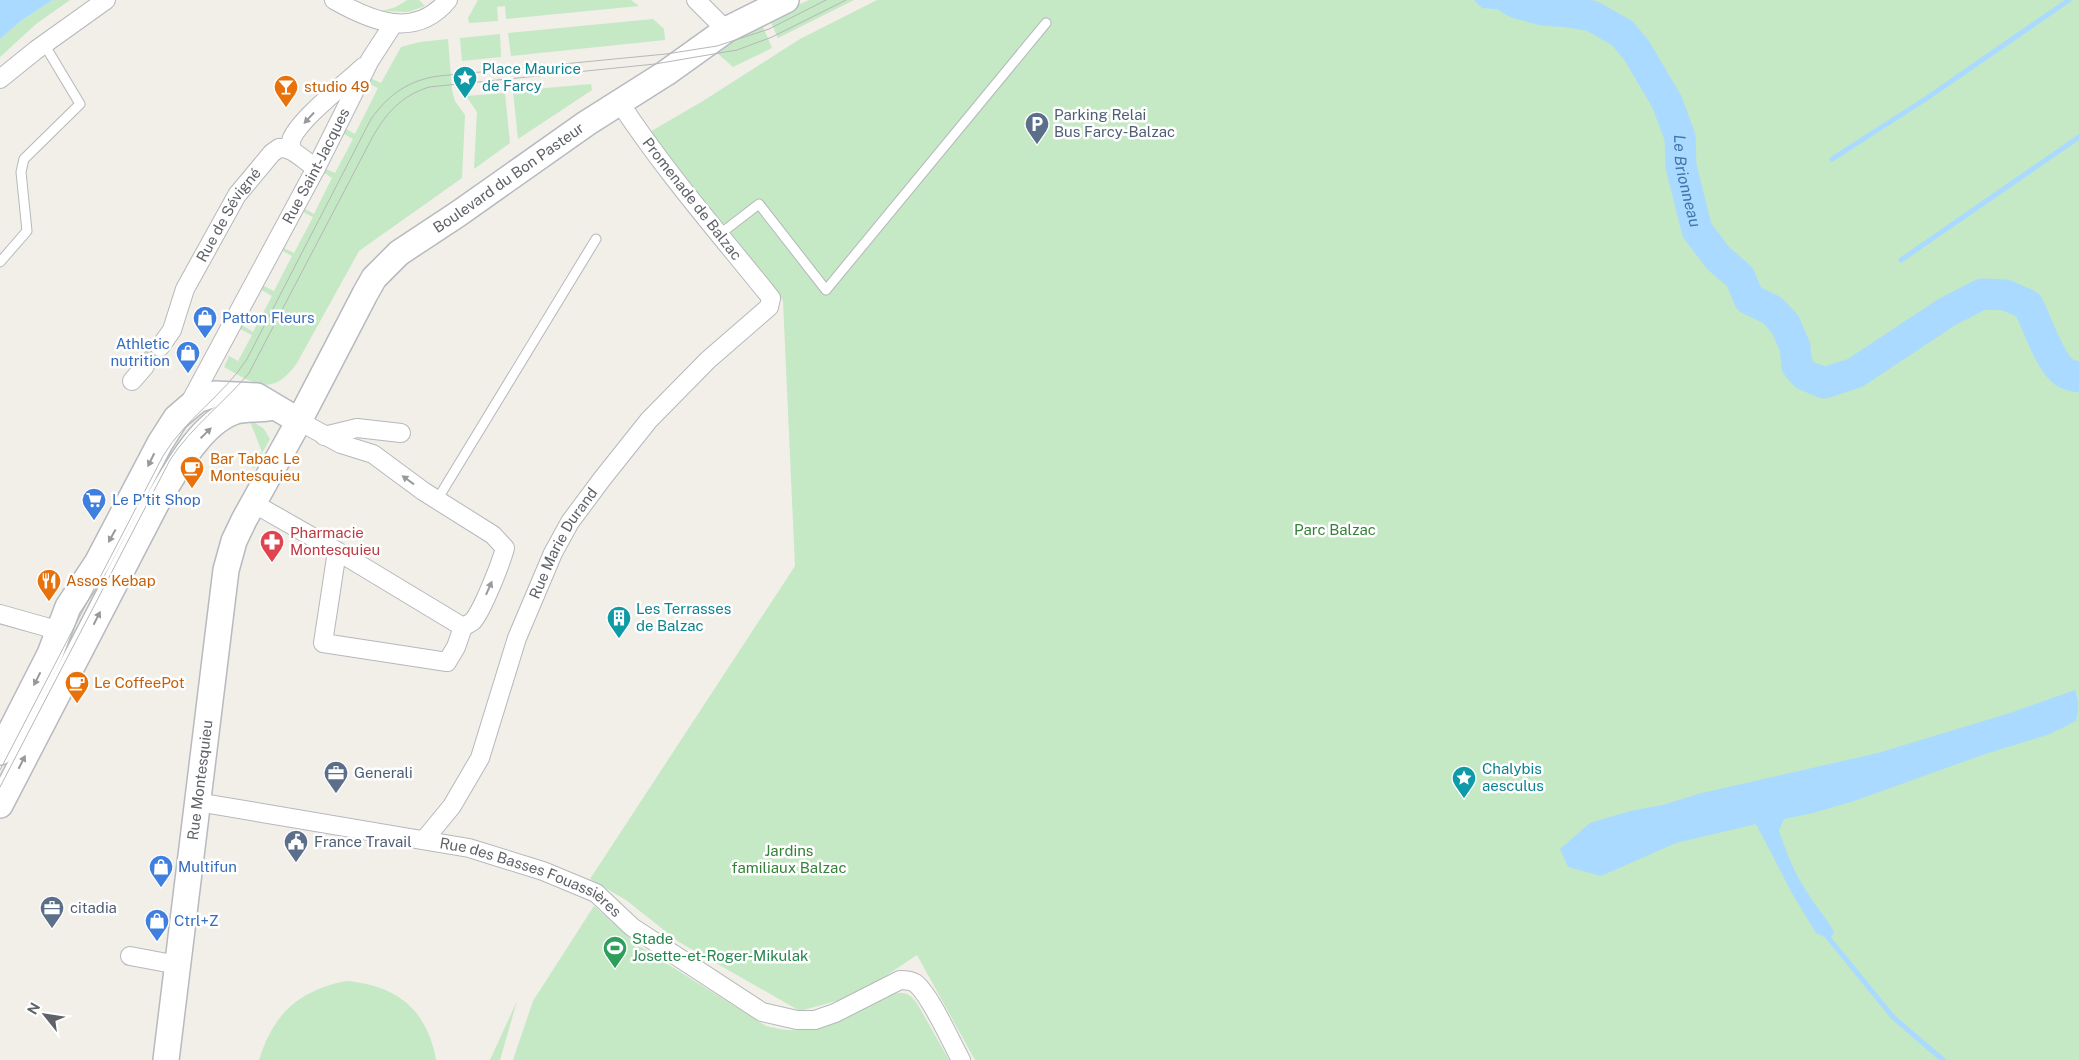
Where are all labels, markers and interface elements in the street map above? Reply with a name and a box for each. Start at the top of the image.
place label: Place Maurice de Farcy [482,60,581,94]
place icon: Place Maurice de Farcy [452,65,478,99]
bar icon: studio 49 [273,74,299,108]
place label: studio 49 [304,78,369,95]
street label: Rue Saint-Jacques [279,105,353,227]
place label: Parking Relai Bus Farcy-Balzac [1054,106,1175,140]
one-way arrow [303,111,315,123]
parking icon: Parking Relai Bus Farcy-Balzac [1024,111,1050,145]
street label: Boulevard du Bon Pasteur [430,119,587,236]
street label: Promenade de Balzac [639,134,745,263]
water label: Le Brionneau [1670,134,1705,229]
street label: Rue de Sévigné [193,164,264,265]
shop icon: Patton Fleurs [192,305,218,339]
place label: Patton Fleurs [222,309,315,326]
place label: Athletic nutrition [111,335,170,369]
shop icon: Athletic nutrition [175,340,201,374]
one-way arrow [199,427,211,439]
place label: Bar Tabac Le Montesquieu [210,450,300,484]
one-way arrow [147,453,155,468]
cafe icon: Bar Tabac Le Montesquieu [179,455,205,489]
one-way arrow [402,474,415,485]
street label: Rue Marie Durand [526,484,601,601]
supermarket icon: Le P'tit Shop [81,487,107,521]
place label: Le P'tit Shop [112,491,201,508]
park label: Parc Balzac [1294,521,1376,538]
place label: Pharmacie Montesquieu [290,524,380,558]
one-way arrow [108,529,117,543]
pharmacy icon: Pharmacie Montesquieu [259,529,285,563]
restaurant icon: Assos Kebap [36,568,62,602]
place label: Assos Kebap [66,572,156,589]
one-way arrow [486,581,494,595]
place label: Les Terrasses de Balzac [636,600,731,634]
building icon: Les Terrasses de Balzac [606,605,632,639]
one-way arrow [93,610,101,625]
cafe icon: Le CoffeePot [64,670,90,704]
one-way arrow [33,672,41,686]
place label: Le CoffeePot [94,674,185,691]
street label: Rue Montesquieu [184,719,216,841]
one-way arrow [18,755,27,769]
office icon: Generali [323,760,349,794]
place label: Chalybis aesculus [1482,760,1544,794]
place label: Generali [354,764,413,781]
place icon: Chalybis aesculus [1451,765,1477,799]
public building icon: France Travail [283,829,309,863]
place label: France Travail [314,833,412,850]
street label: Rue des Basses Fouassières [438,834,625,920]
park label: Jardins familiaux Balzac [731,842,847,876]
shop icon: Multifun [148,854,174,888]
place label: Multifun [178,858,237,875]
office icon: citadia [39,895,65,929]
place label: citadia [70,899,117,916]
shop icon: Ctrl+Z [144,908,170,942]
place label: Ctrl+Z [174,912,218,929]
place label: Stade Josette-et-Roger-Mikulak [632,930,808,964]
sports icon: Stade Josette-et-Roger-Mikulak [602,935,628,969]
north arrow [20,990,70,1040]
text: N [24,1000,43,1017]

